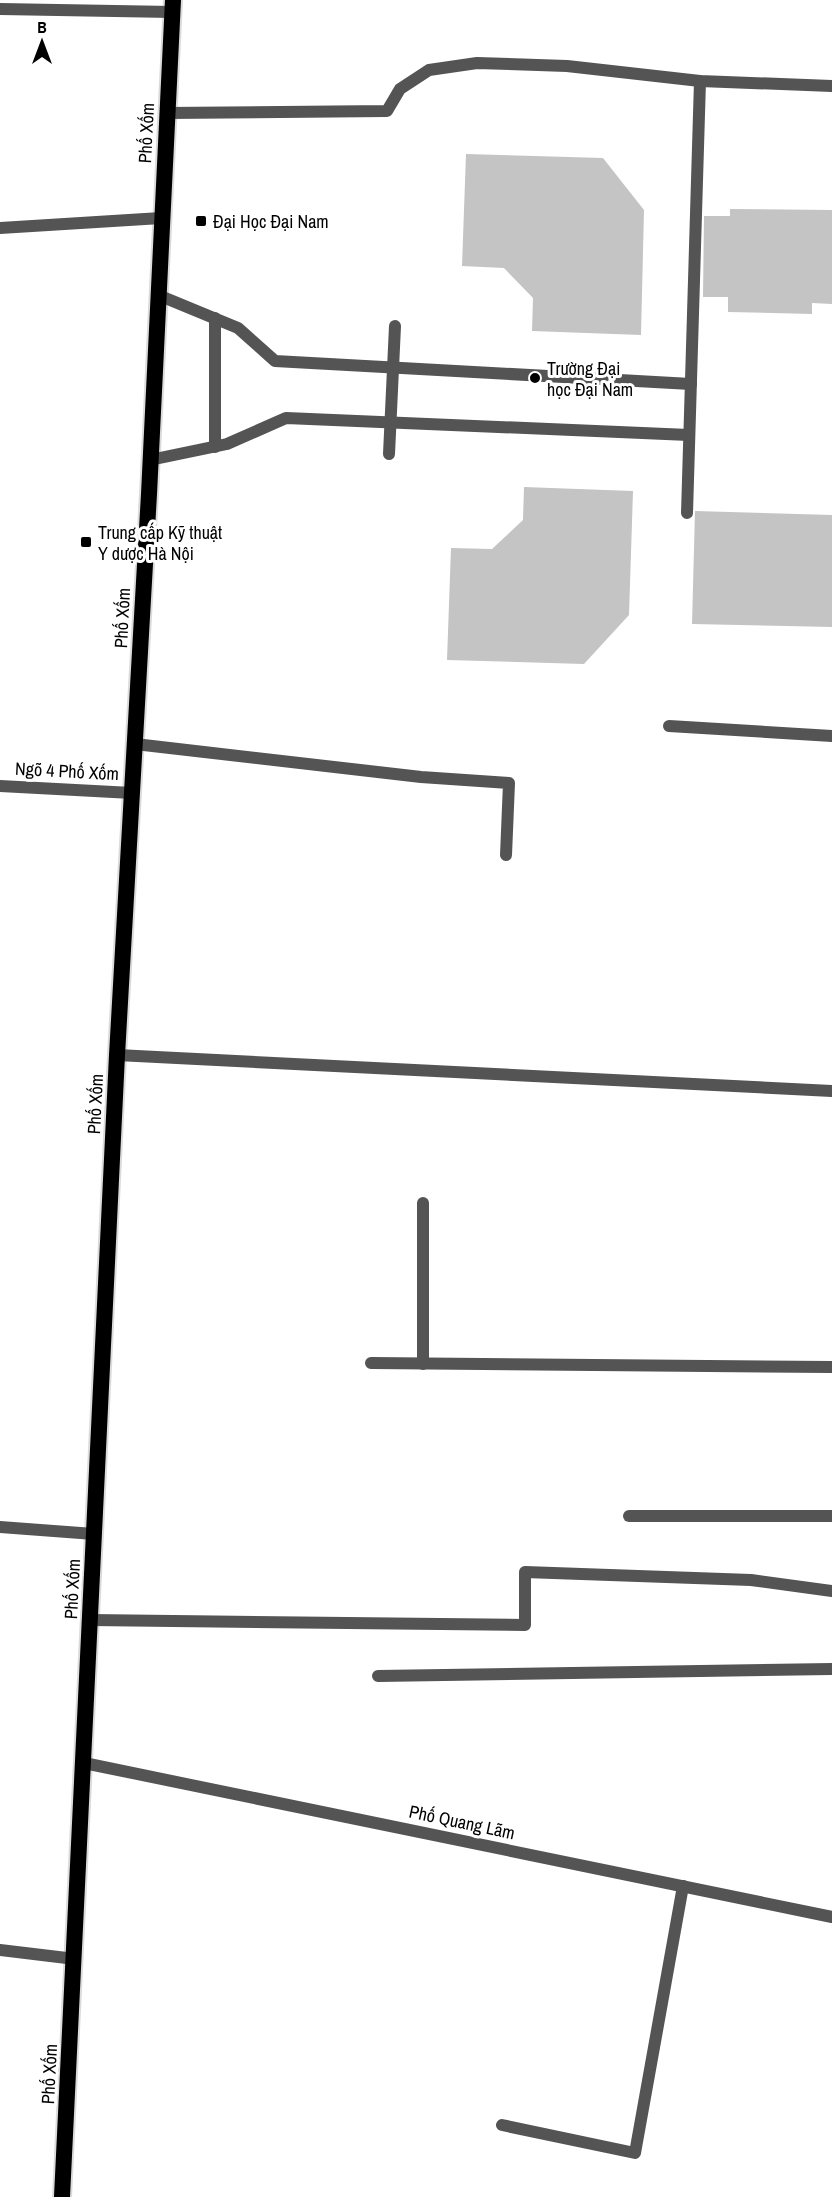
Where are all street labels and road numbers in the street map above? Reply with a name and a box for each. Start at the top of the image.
street label: Phố Xốm [132,102,160,164]
street label: Phố Xốm [108,587,136,649]
street label: Ngõ 4 Phố Xốm [14,756,120,786]
street label: Phố Xốm [81,1073,109,1135]
street label: Phố Xốm [58,1558,86,1620]
street label: Phố Quang Lãm [407,1799,517,1845]
street label: Phố Xốm [35,2043,63,2105]

